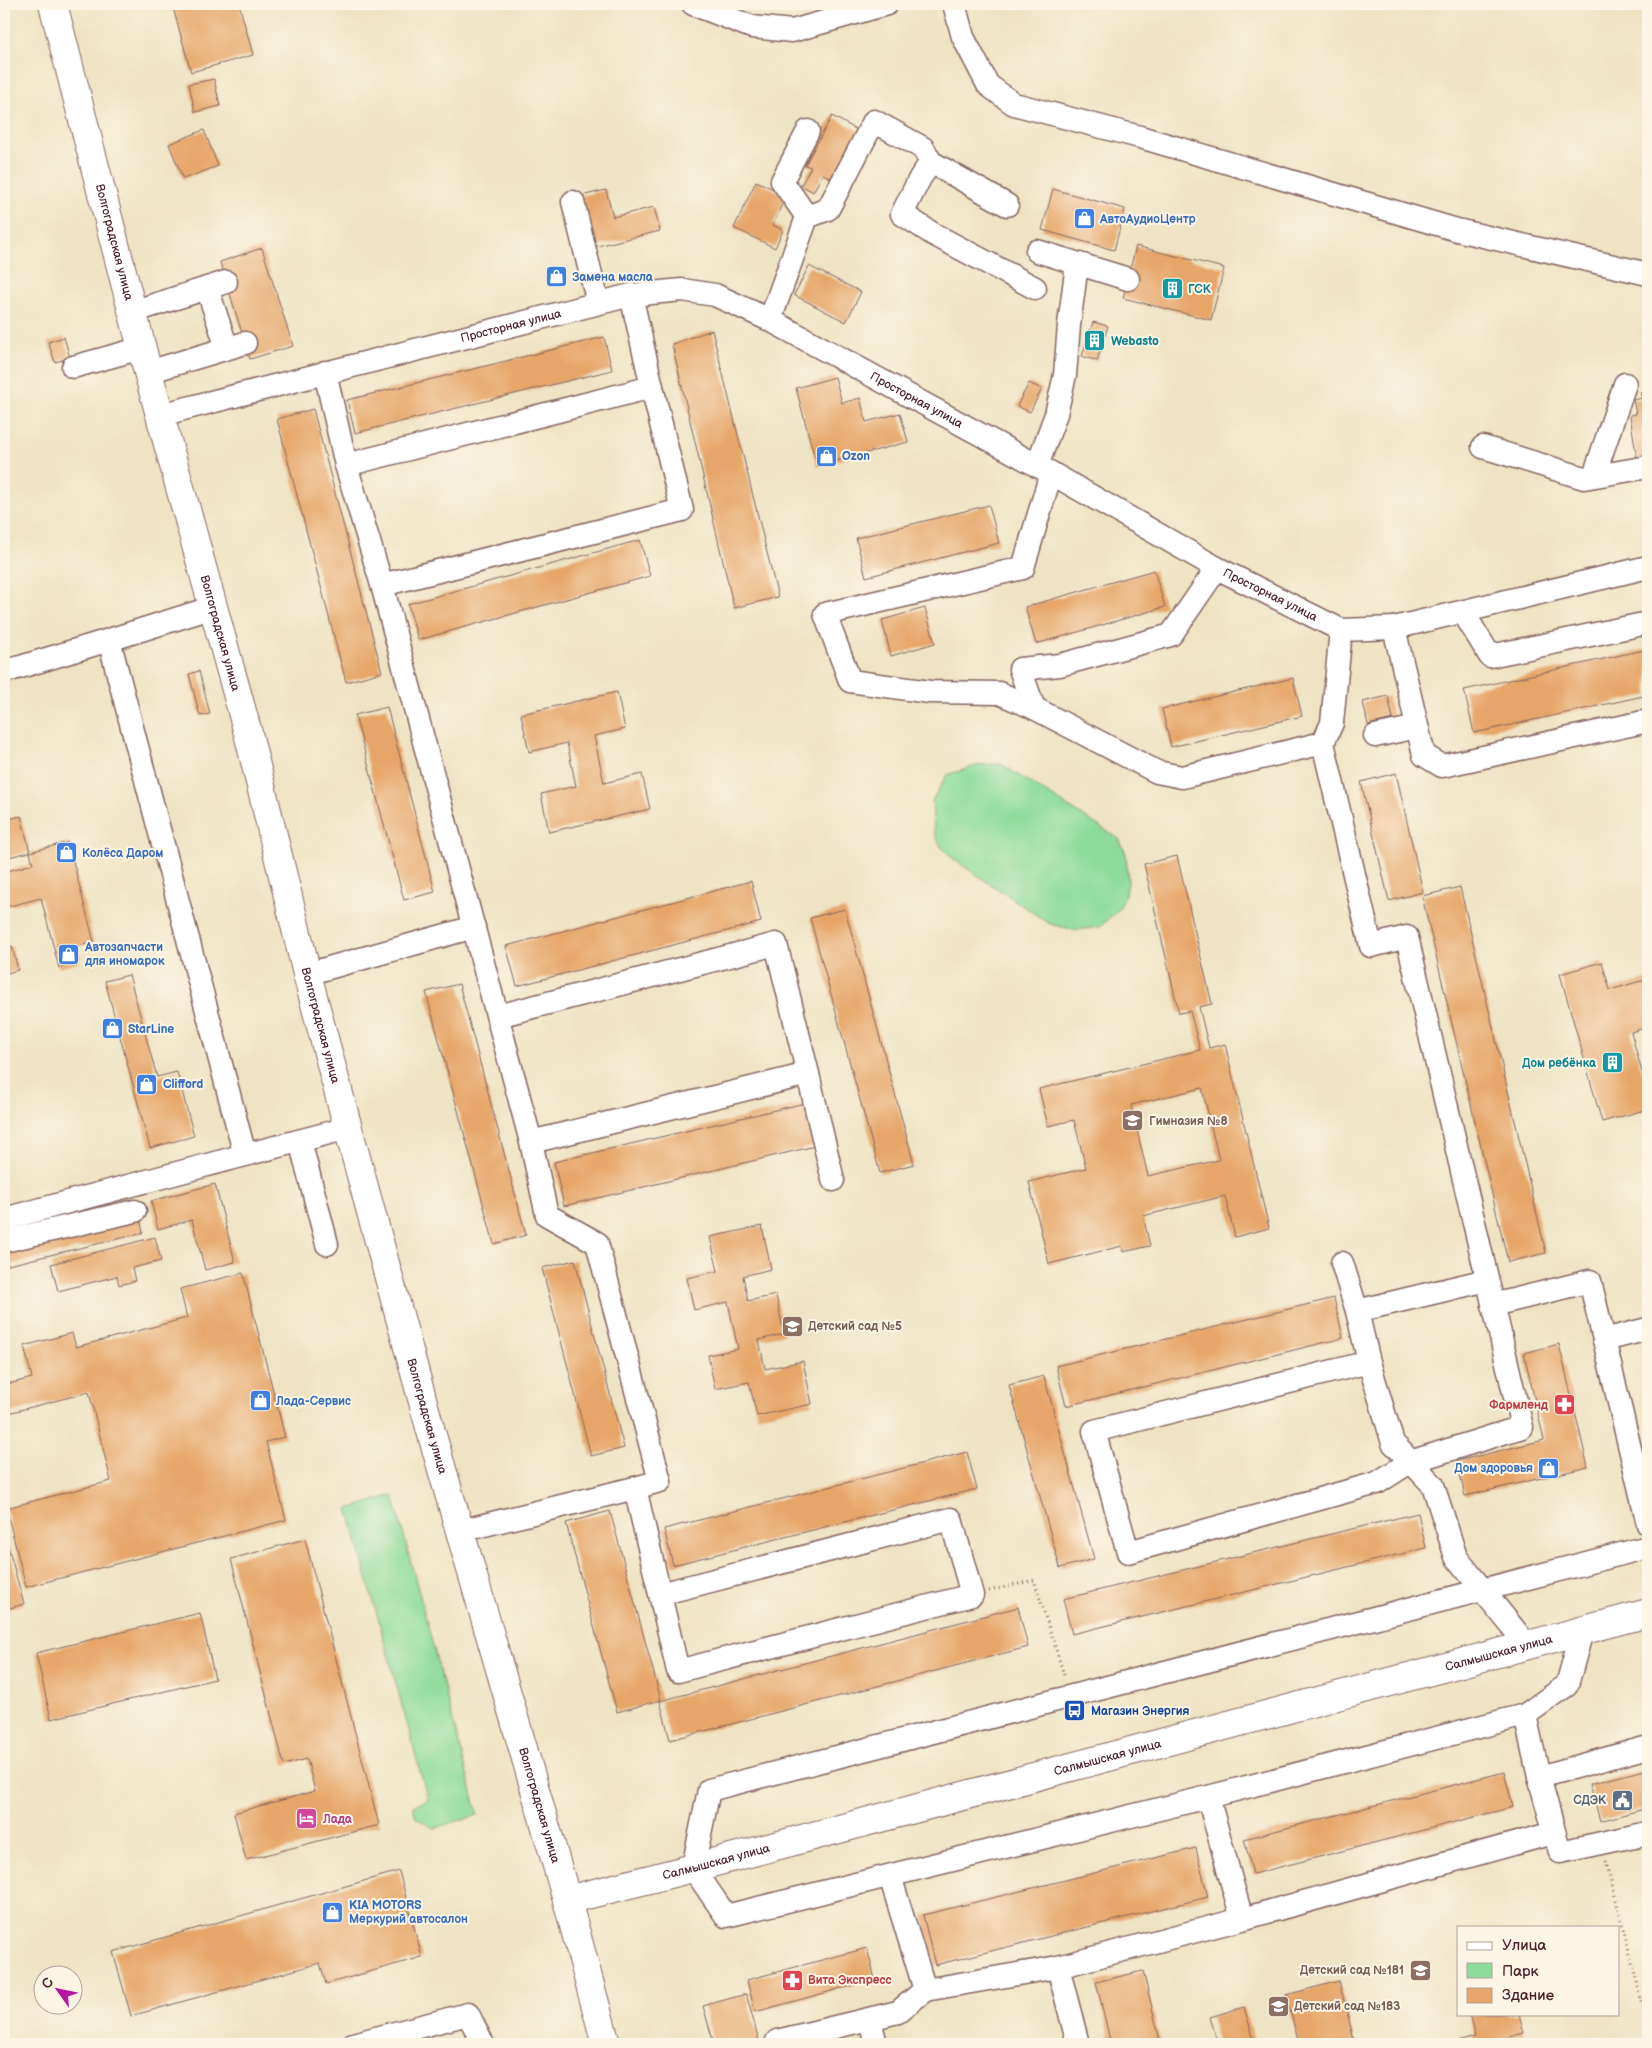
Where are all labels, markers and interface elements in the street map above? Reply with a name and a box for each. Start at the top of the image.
street label: Волгоградская улица [92,182,137,302]
shop icon: АвтоАудиоЦентр [1072,207,1096,231]
place label: АвтоАудиоЦентр [1099,212,1196,227]
shop icon: Замена масла [544,265,568,289]
place label: Замена масла [572,270,654,285]
building icon: ГСК [1160,277,1184,301]
place label: ГСК [1188,282,1212,297]
street label: Просторная улица [459,306,563,346]
building icon: Webasto [1083,329,1107,353]
place label: Webasto [1111,334,1159,349]
street label: Просторная улица [868,369,966,431]
shop icon: Ozon [814,444,838,468]
place label: Ozon [842,449,870,464]
street label: Просторная улица [1221,565,1320,625]
street label: Волгоградская улица [197,574,244,693]
shop icon: Колёса Даром [54,841,78,865]
place label: Колёса Даром [82,846,163,861]
place label: Автозапчасти для иномарок [84,940,165,969]
shop icon: Автозапчасти для иномарок [57,942,81,966]
street label: Волгоградская улица [298,966,343,1085]
shop icon: StarLine [100,1017,124,1041]
place label: StarLine [128,1022,174,1037]
building icon: Дом ребёнка [1600,1051,1624,1075]
place label: Дом ребёнка [1522,1056,1597,1071]
shop icon: Clifford [135,1072,159,1096]
place label: Clifford [163,1077,203,1092]
school or university icon: Гимназия №8 [1121,1109,1145,1133]
place label: Гимназия №8 [1149,1114,1228,1129]
school or university icon: Детский сад №5 [780,1314,804,1338]
place label: Детский сад №5 [808,1319,902,1334]
street label: Волгоградская улица [404,1357,450,1476]
shop icon: Лада-Сервис [248,1389,272,1413]
pharmacy icon: Фармленд [1552,1393,1576,1417]
place label: Лада-Сервис [275,1394,351,1409]
place label: Фармленд [1489,1398,1549,1413]
shop icon: Дом здоровья [1537,1456,1561,1480]
place label: Дом здоровья [1454,1461,1533,1476]
street label: Салмышская улица [1444,1631,1554,1674]
bus stop icon: Магазин Энергия [1063,1699,1087,1723]
place label: Магазин Энергия [1091,1704,1189,1719]
street label: Салмышская улица [1052,1736,1163,1779]
street label: Волгоградская улица [516,1746,563,1865]
public building icon: СДЭК [1610,1788,1634,1812]
place label: СДЭК [1573,1793,1607,1808]
hotel icon: Лада [295,1807,319,1831]
place label: Лада [322,1812,353,1827]
street label: Салмышская улица [661,1840,771,1883]
place label: KIA MOTORS Меркурий автосалон [349,1898,468,1927]
shop icon: KIA MOTORS Меркурий автосалон [321,1900,345,1924]
legend [1457,1926,1620,2016]
text: Улица [1502,1936,1547,1955]
school or university icon: Детский сад №181 [1408,1958,1432,1982]
text: Парк [1502,1962,1539,1981]
place label: Детский сад №181 [1300,1963,1404,1978]
north arrow [32,1966,82,2016]
pharmacy icon: Вита Экспресс [780,1968,804,1992]
place label: Вита Экспресс [808,1973,892,1988]
text: С [38,1974,57,1992]
text: Здание [1502,1986,1554,2005]
school or university icon: Детский сад №183 [1266,1994,1290,2018]
place label: Детский сад №183 [1294,1999,1400,2014]

